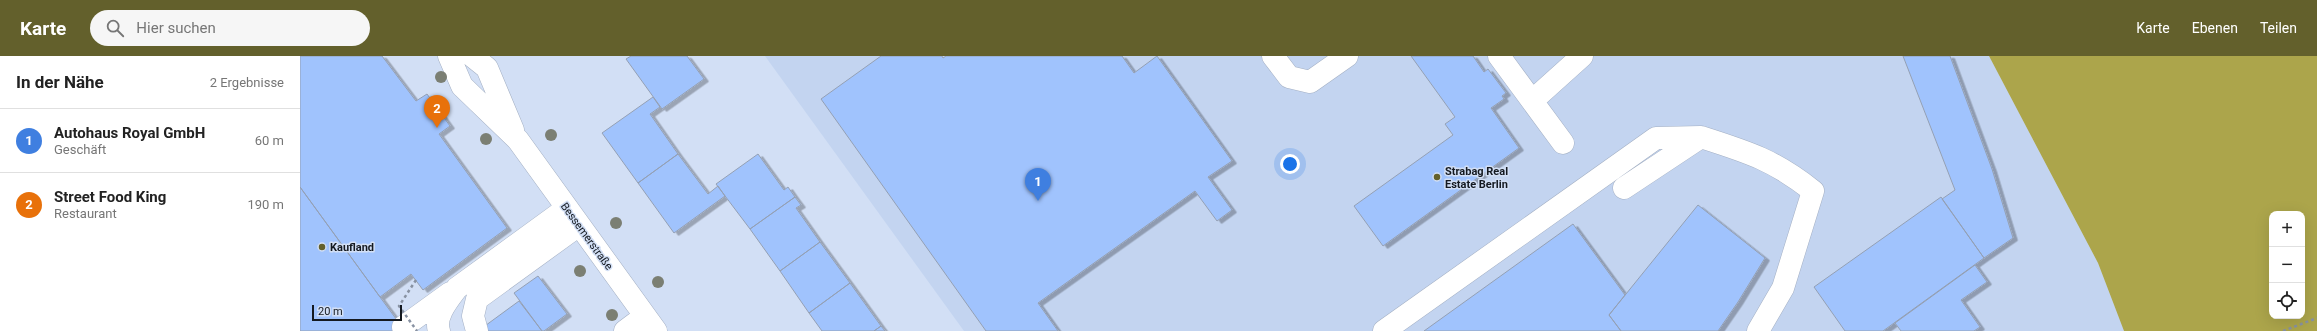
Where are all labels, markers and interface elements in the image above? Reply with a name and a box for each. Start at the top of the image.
search box [90,10,370,46]
text: Karte [20,17,66,40]
icon: search [104,17,126,39]
text: Hier suchen [136,19,216,37]
text: Karte [2136,20,2170,36]
text: Ebenen [2192,20,2238,36]
text: Teilen [2260,20,2297,36]
text: In der Nähe [16,72,104,92]
text: 2 Ergebnisse [210,75,284,90]
pin: 2 [424,95,450,128]
text: Autohaus Royal GmbH [54,124,205,142]
text: 1 [25,133,33,148]
text: 60 m [255,133,284,148]
text: Geschäft [54,142,106,157]
your location [1280,154,1300,174]
place label: Strabag Real Estate Berlin [1445,165,1508,191]
pin: 1 [1025,168,1051,201]
marker: Strabag Real Estate Berlin [1432,172,1442,182]
text: Street Food King [54,188,166,206]
text: 2 [25,197,33,212]
text: 190 m [247,197,284,212]
street label: Bessemerstraße [558,200,616,273]
text: Restaurant [54,206,117,221]
map controls [2269,211,2305,319]
button: + [2269,211,2305,247]
place label: Kaufland [330,241,374,254]
marker: Kaufland [317,242,327,252]
button: − [2269,247,2305,283]
button: locate [2269,283,2305,319]
scale bar [312,303,402,322]
text: 20 m [318,305,343,318]

